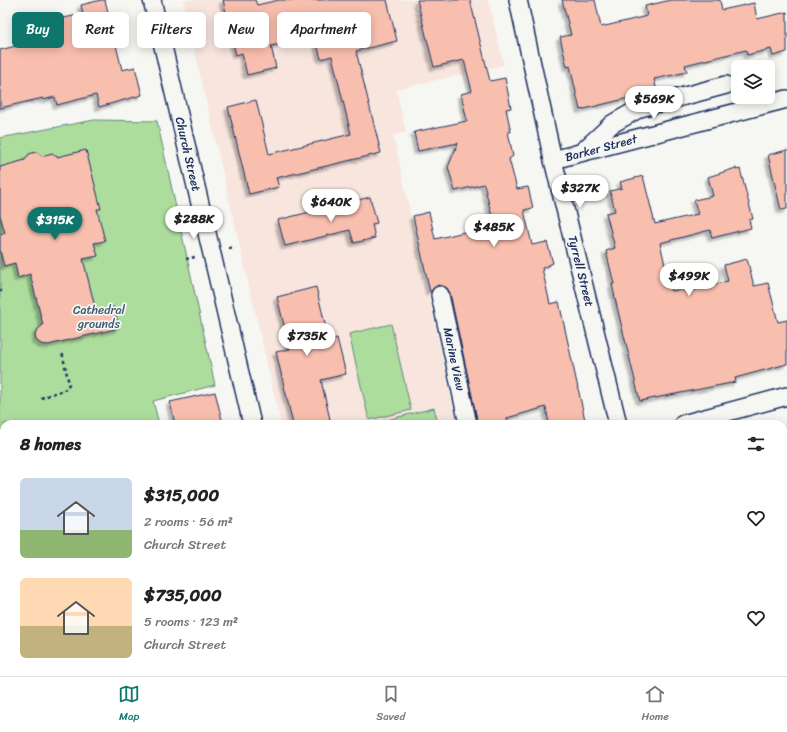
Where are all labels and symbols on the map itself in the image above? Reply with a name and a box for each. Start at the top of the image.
pin: $569K [626,86,682,120]
street label: Church Street [169,115,207,193]
street label: Barker Street [563,128,641,168]
pin: $327K [552,175,608,209]
pin: $640K [303,189,359,223]
pin: $288K [166,206,222,240]
pin: $315K [27,207,83,241]
pin: $485K [466,214,522,248]
street label: Tyrrell Street [562,233,600,309]
pin: $499K [661,263,717,297]
park label: Cathedral grounds [73,299,126,335]
pin: $735K [279,323,335,357]
street label: Marine View [437,325,472,393]

